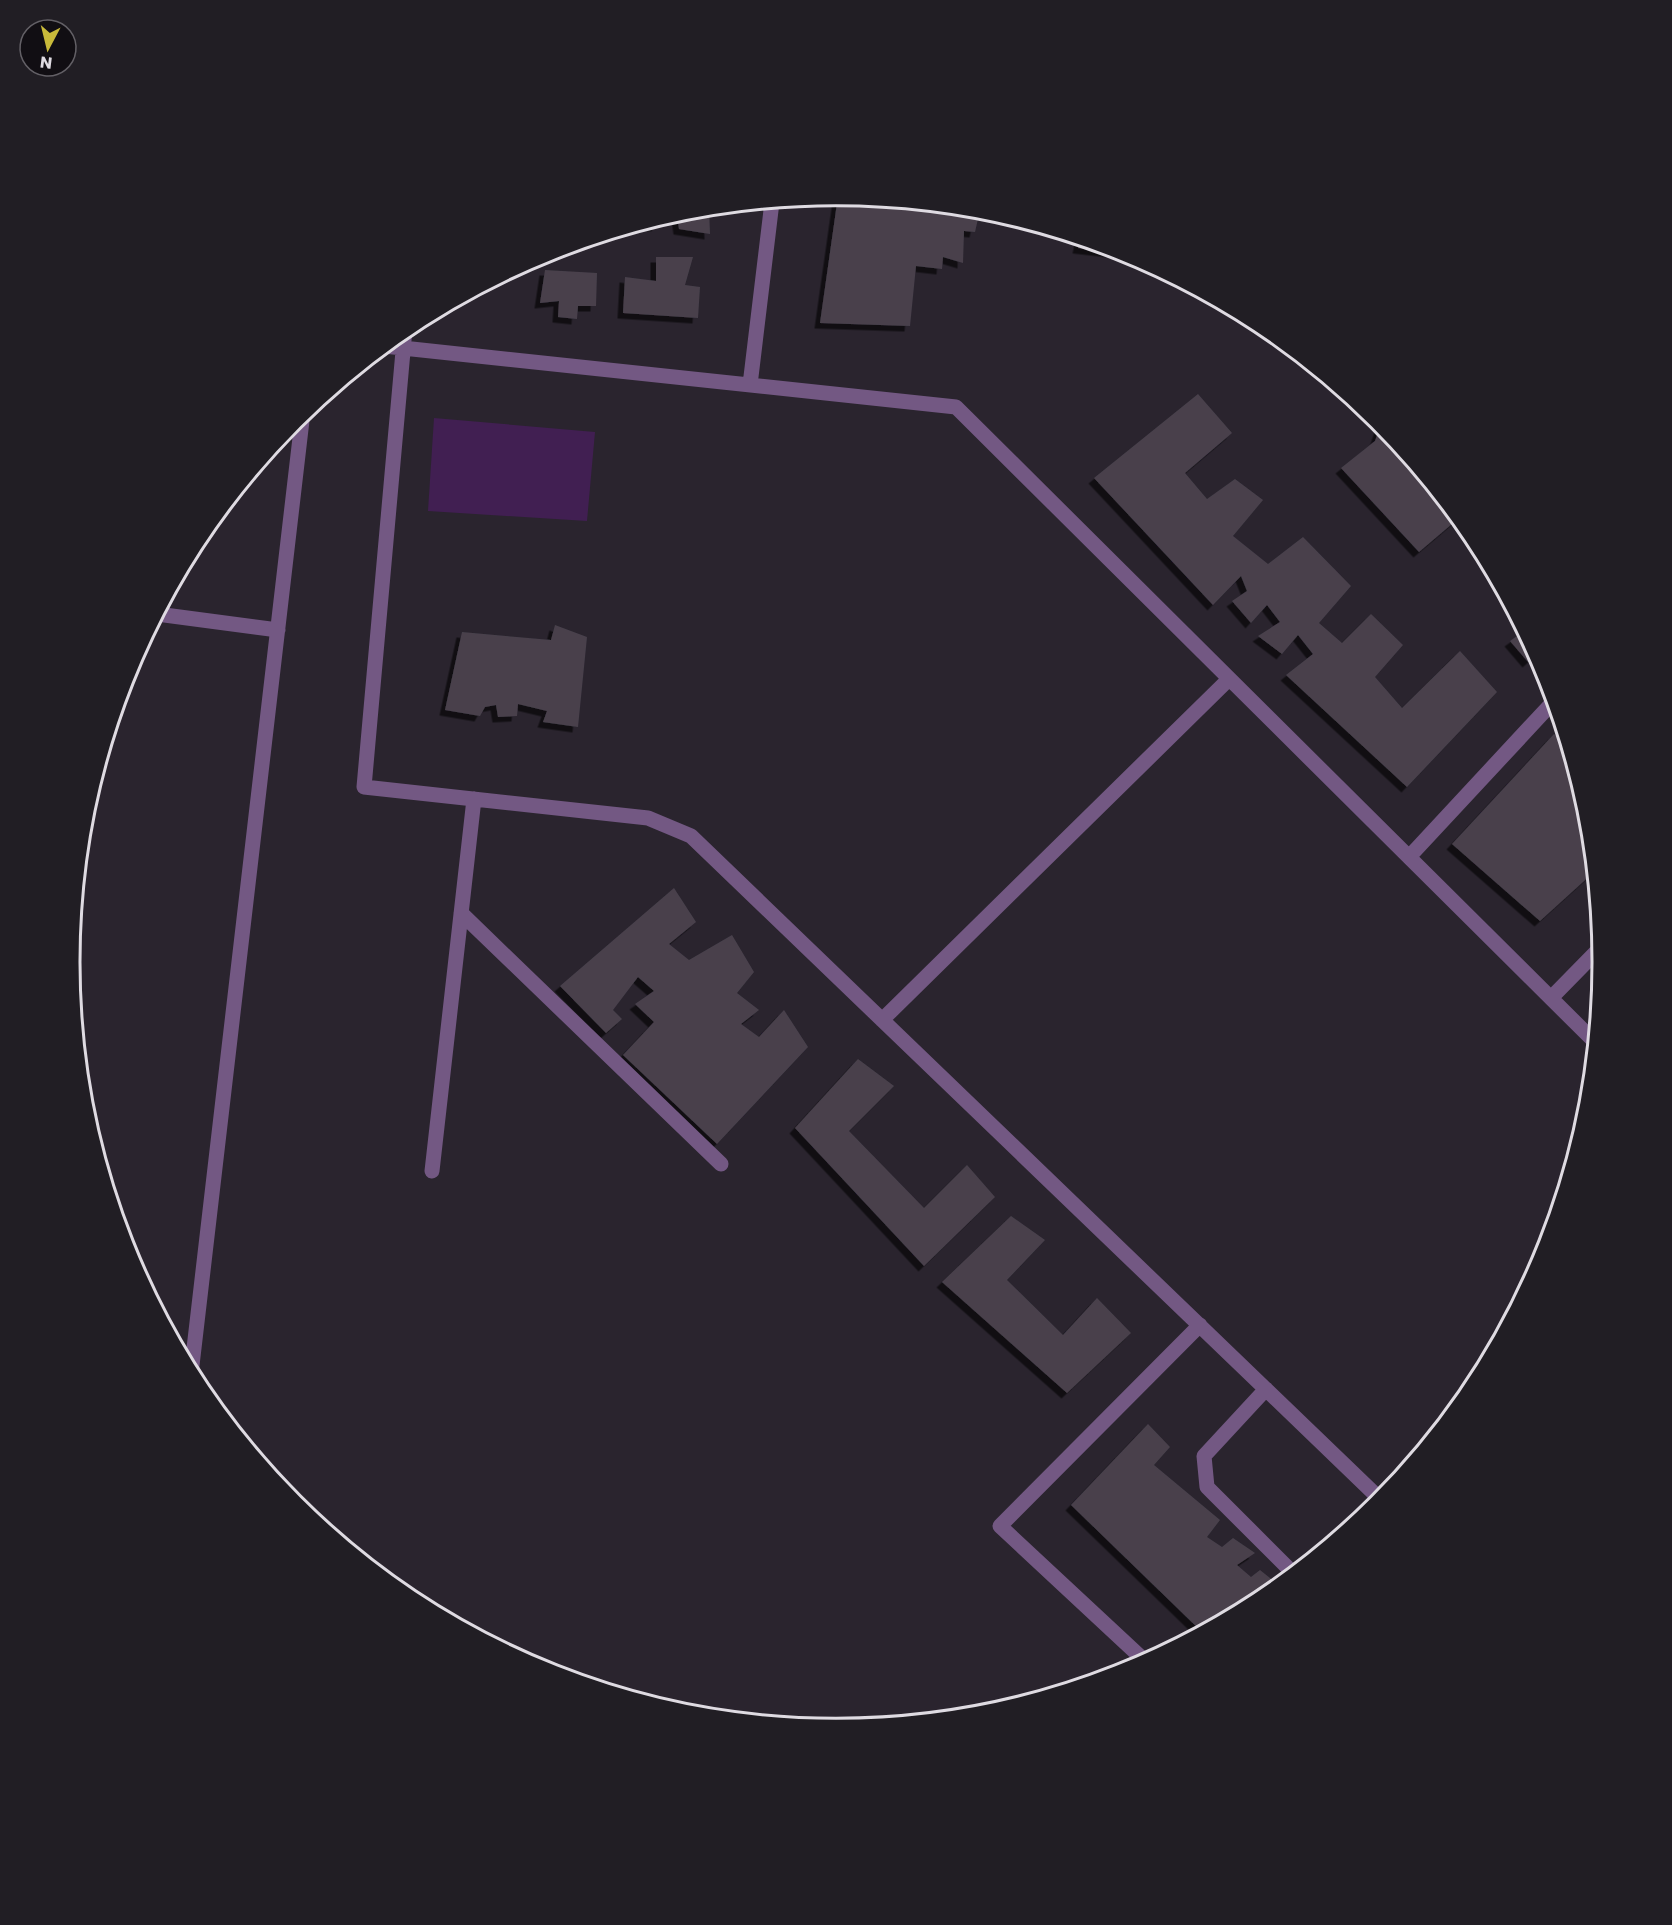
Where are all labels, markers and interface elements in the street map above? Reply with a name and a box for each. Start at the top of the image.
north arrow [18,18,78,78]
text: N [39,50,54,75]

